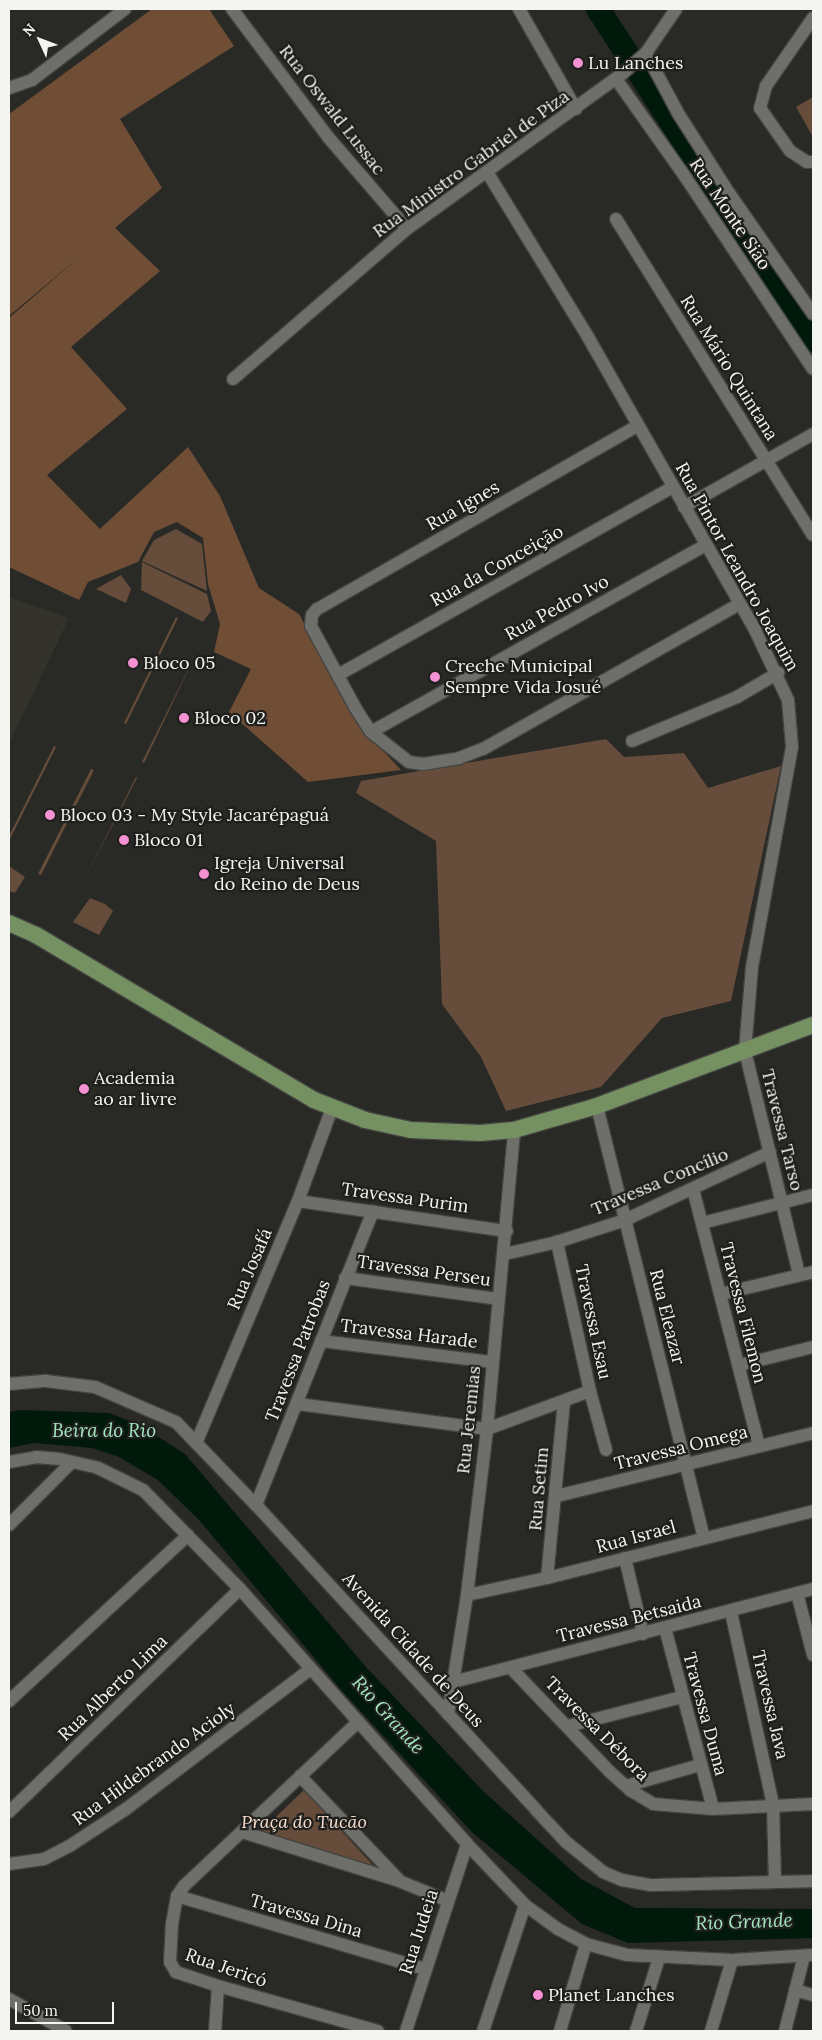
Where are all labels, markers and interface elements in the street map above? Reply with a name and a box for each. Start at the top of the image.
north arrow [15,15,65,65]
text: N [19,20,39,40]
street label: Rua Oswald Lussac [274,41,390,179]
place label: Lu Lanches [588,52,683,74]
marker: Lu Lanches [572,57,584,69]
street label: Rua Ministro Gabriel de Piza [369,86,573,242]
street label: Rua Monte Sião [685,154,775,274]
street label: Rua Mário Quintana [675,291,783,445]
street label: Rua Pintor Leandro Joaquim [670,459,804,675]
street label: Rua Ignes [423,476,503,536]
street label: Rua da Conceição [427,521,567,611]
street label: Rua Pedro Ivo [501,571,613,645]
place label: Bloco 05 [143,652,215,674]
place label: Creche Municipal Sempre Vida Josué [445,656,601,699]
marker: Bloco 05 [127,657,139,669]
marker: Creche Municipal Sempre Vida Josué [429,671,441,683]
place label: Bloco 02 [194,707,266,729]
marker: Bloco 02 [178,712,190,724]
place label: Bloco 03 - My Style Jacarépaguá [60,804,329,826]
marker: Bloco 03 - My Style Jacarépaguá [44,809,56,821]
place label: Bloco 01 [134,829,203,851]
marker: Bloco 01 [118,834,130,846]
place label: Igreja Universal do Reino de Deus [214,853,360,896]
marker: Igreja Universal do Reino de Deus [198,868,210,880]
street label: Travessa Tarso [756,1067,808,1193]
place label: Academia ao ar livre [94,1068,177,1110]
marker: Academia ao ar livre [78,1083,90,1095]
street label: Travessa Concílio [588,1143,732,1221]
street label: Travessa Purim [340,1178,470,1218]
street label: Rua Josafá [223,1225,277,1313]
street label: Travessa Filemon [715,1240,771,1386]
street label: Travessa Perseu [356,1251,492,1291]
street label: Travessa Esau [570,1263,616,1381]
street label: Rua Eleazar [645,1267,689,1367]
street label: Travessa Patrobas [261,1277,335,1425]
street label: Travessa Harade [339,1315,479,1353]
street label: Rua Jeremias [453,1365,485,1475]
water label: Beira do Rio [52,1420,156,1442]
street label: Travessa Omega [612,1421,750,1475]
street label: Rua Setim [525,1446,553,1532]
street label: Rua Israel [594,1516,678,1558]
street label: Avenida Cidade de Deus [338,1568,488,1732]
street label: Travessa Betsaida [555,1591,703,1647]
street label: Rua Alberto Lima [54,1630,172,1746]
street label: Travessa Java [747,1648,793,1762]
street label: Travessa Duma [678,1650,732,1778]
water label: Rio Grande [347,1671,429,1759]
street label: Travessa Débora [540,1672,654,1786]
street label: Rua Hildebrando Acioly [69,1698,239,1830]
park label: Praça do Tucão [241,1811,367,1833]
street label: Rua Judeia [395,1887,443,1977]
street label: Travessa Dina [247,1890,365,1942]
water label: Rio Grande [695,1909,793,1935]
street label: Rua Jericó [182,1944,270,1992]
place label: Planet Lanches [548,1984,675,2006]
marker: Planet Lanches [532,1989,544,2001]
scale bar [18,1992,116,2024]
text: 50 m [23,2001,58,2020]

